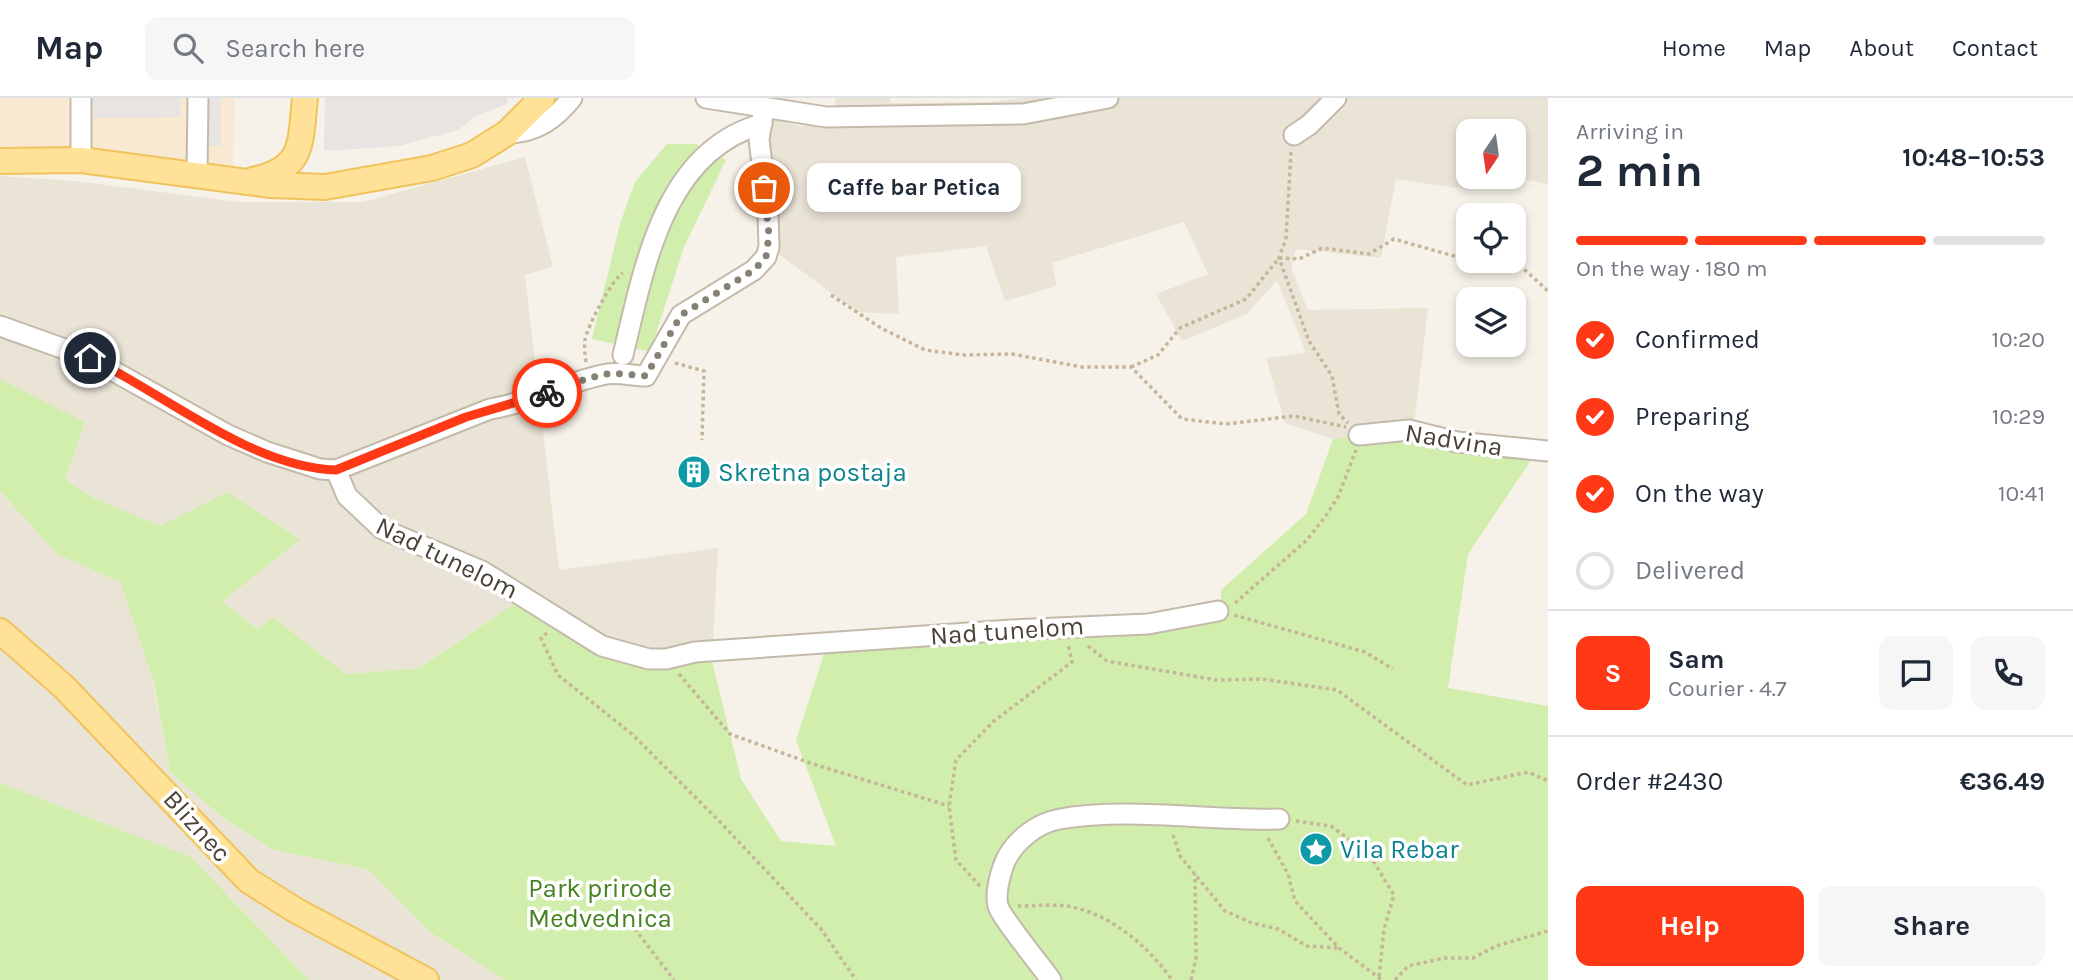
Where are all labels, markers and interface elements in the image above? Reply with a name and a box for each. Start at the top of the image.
search box [145,17,635,80]
text: Map [35,29,103,67]
icon: search [169,29,207,67]
text: Search here [225,33,365,64]
text: Home [1662,34,1726,62]
text: Map [1764,34,1811,62]
text: About [1849,34,1914,62]
text: Contact [1952,34,2038,62]
text: Arriving in [1576,118,1684,145]
north arrow [1456,119,1526,189]
map controls [1456,119,1526,357]
text: 10:48–10:53 [1902,142,2045,173]
text: 2 min [1576,144,1703,198]
pin [734,158,794,218]
callout: Caffe bar Petica [806,164,1020,212]
icon: bag [745,169,783,207]
text: Caffe bar Petica [827,174,1001,201]
button: locate [1456,203,1526,273]
text: On the way · 180 m [1576,255,1767,282]
button: layers [1456,287,1526,357]
icon: check [1576,321,1614,359]
text: Confirmed [1635,324,1760,355]
text: 10:20 [1991,326,2045,353]
pin [60,328,120,388]
icon: home [71,339,109,377]
courier [512,358,582,428]
icon: bike [528,374,566,412]
icon: check [1576,398,1614,436]
text: Preparing [1635,401,1749,432]
text: 10:29 [1992,403,2045,430]
street label: Nadvina [1403,417,1505,463]
building icon: Skretna postaja [675,453,713,491]
place label: Skretna postaja [718,457,907,488]
icon: check [1576,475,1614,513]
text: On the way [1635,478,1764,509]
text: 10:41 [1998,480,2045,507]
street label: Nad tunelom [371,510,523,606]
text: Delivered [1635,555,1745,586]
street label: Nad tunelom [929,610,1085,652]
button: chat [1879,636,1953,710]
button: phone [1971,636,2045,710]
text: Sam [1668,644,1724,675]
text: S [1605,658,1621,689]
text: Courier · 4.7 [1668,675,1787,702]
text: Order #2430 [1576,766,1723,797]
text: €36.49 [1960,766,2045,797]
street label: Bliznec [157,784,237,868]
place icon: Vila Rebar [1297,830,1335,868]
place label: Vila Rebar [1340,834,1459,865]
park label: Park prirode Medvednica [528,873,672,934]
button: Help [1576,886,1804,966]
button: Share [1818,886,2045,966]

